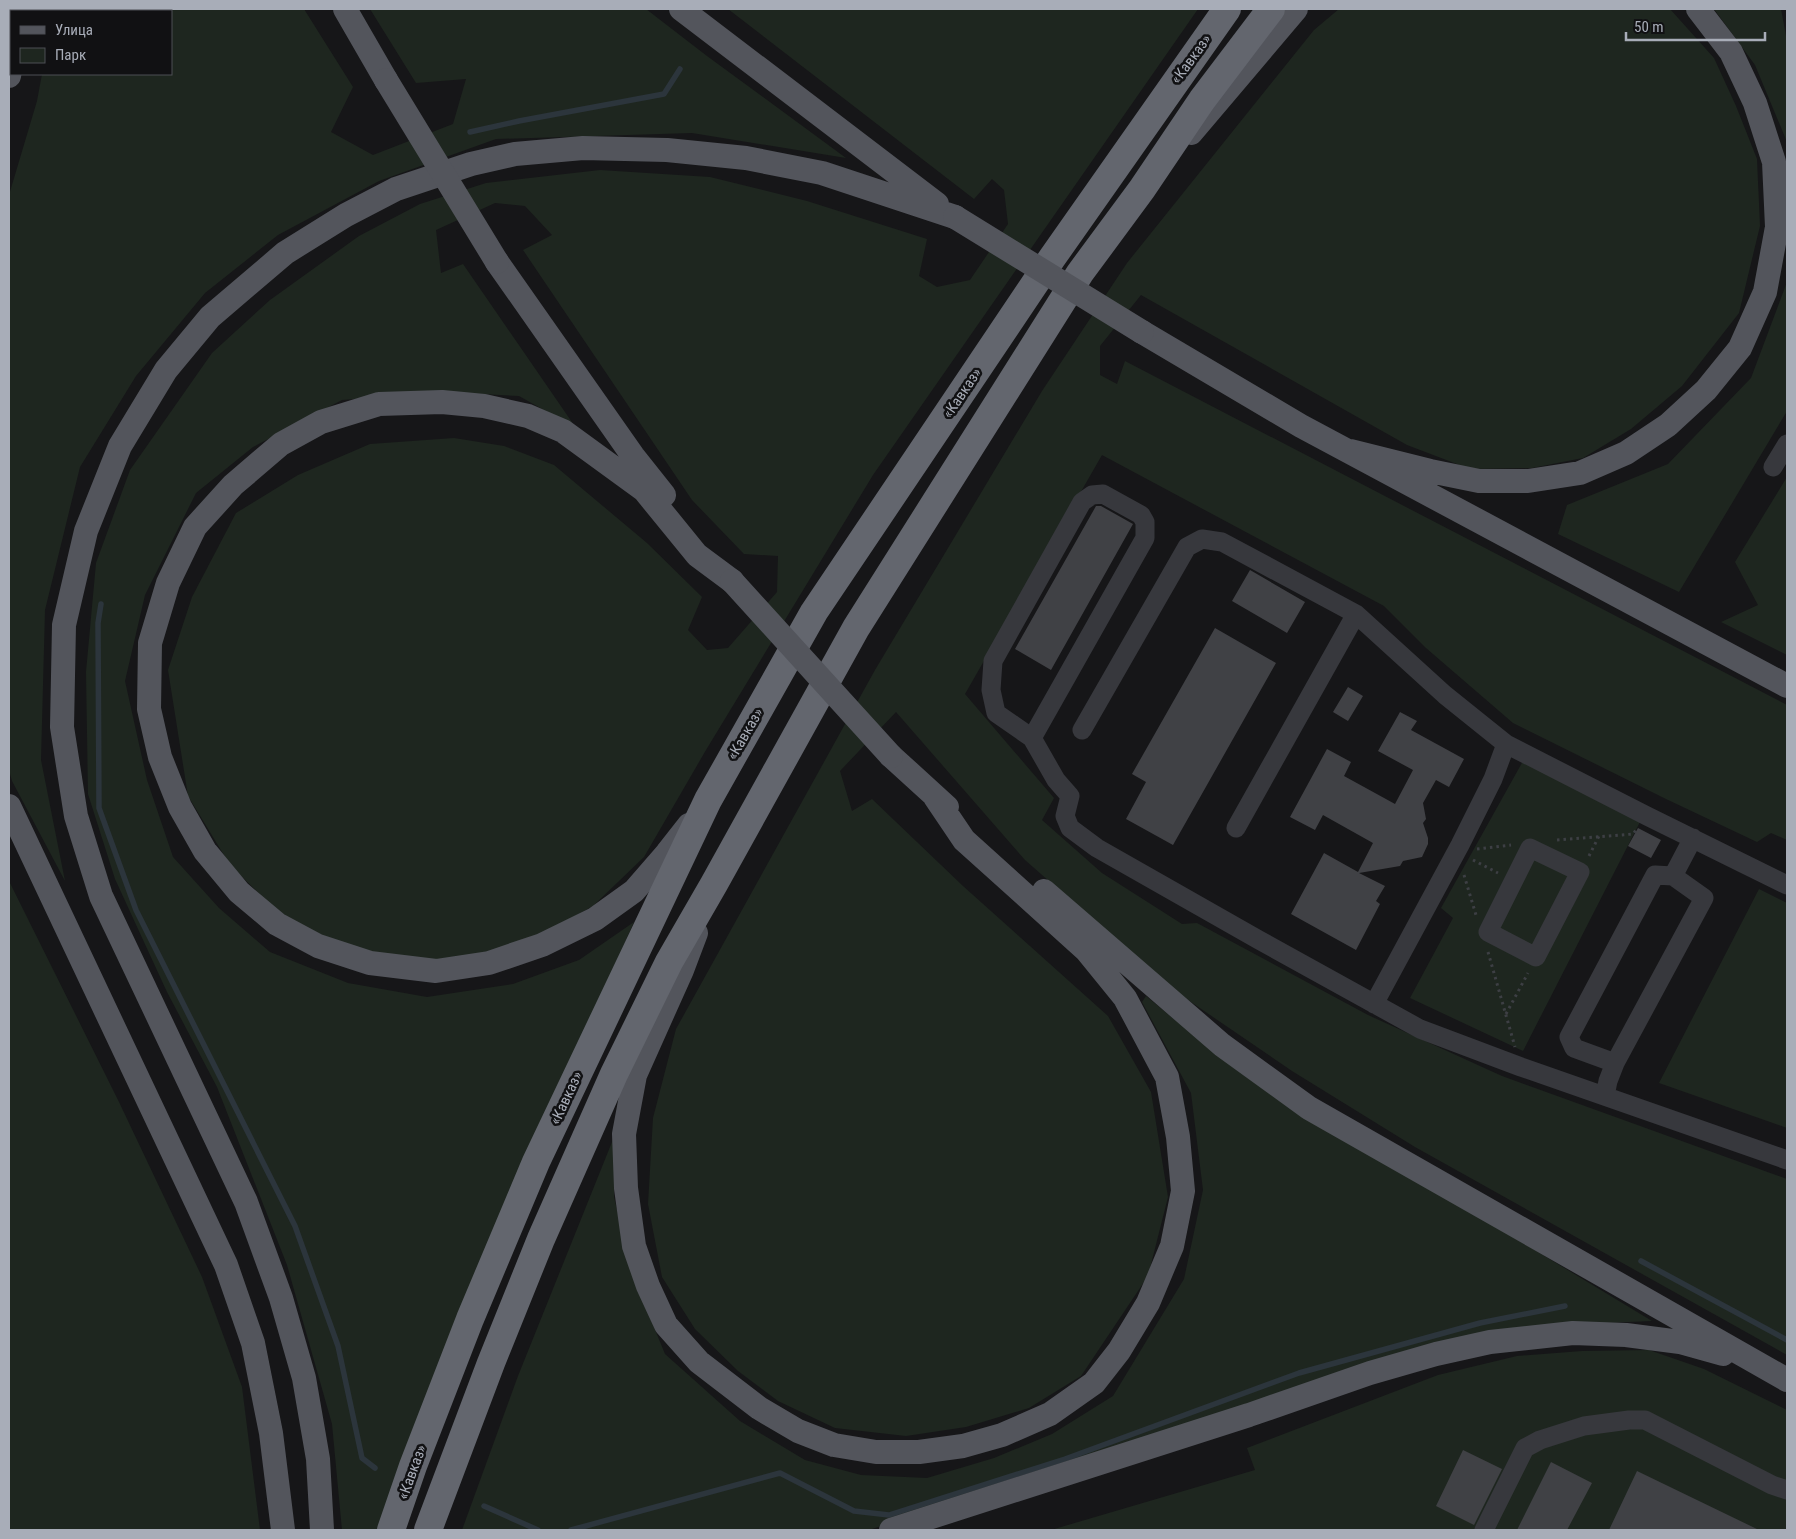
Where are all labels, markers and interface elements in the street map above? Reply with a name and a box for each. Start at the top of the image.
legend [10,10,172,75]
scale bar [1626,10,1765,42]
text: 50 m [1634,18,1664,36]
text: Улица [55,21,93,39]
street label: «Кавказ» [1167,31,1215,87]
text: Парк [55,46,86,64]
street label: «Кавказ» [939,364,985,422]
street label: «Кавказ» [723,705,767,763]
street label: «Кавказ» [546,1068,586,1128]
street label: «Кавказ» [394,1442,430,1502]

